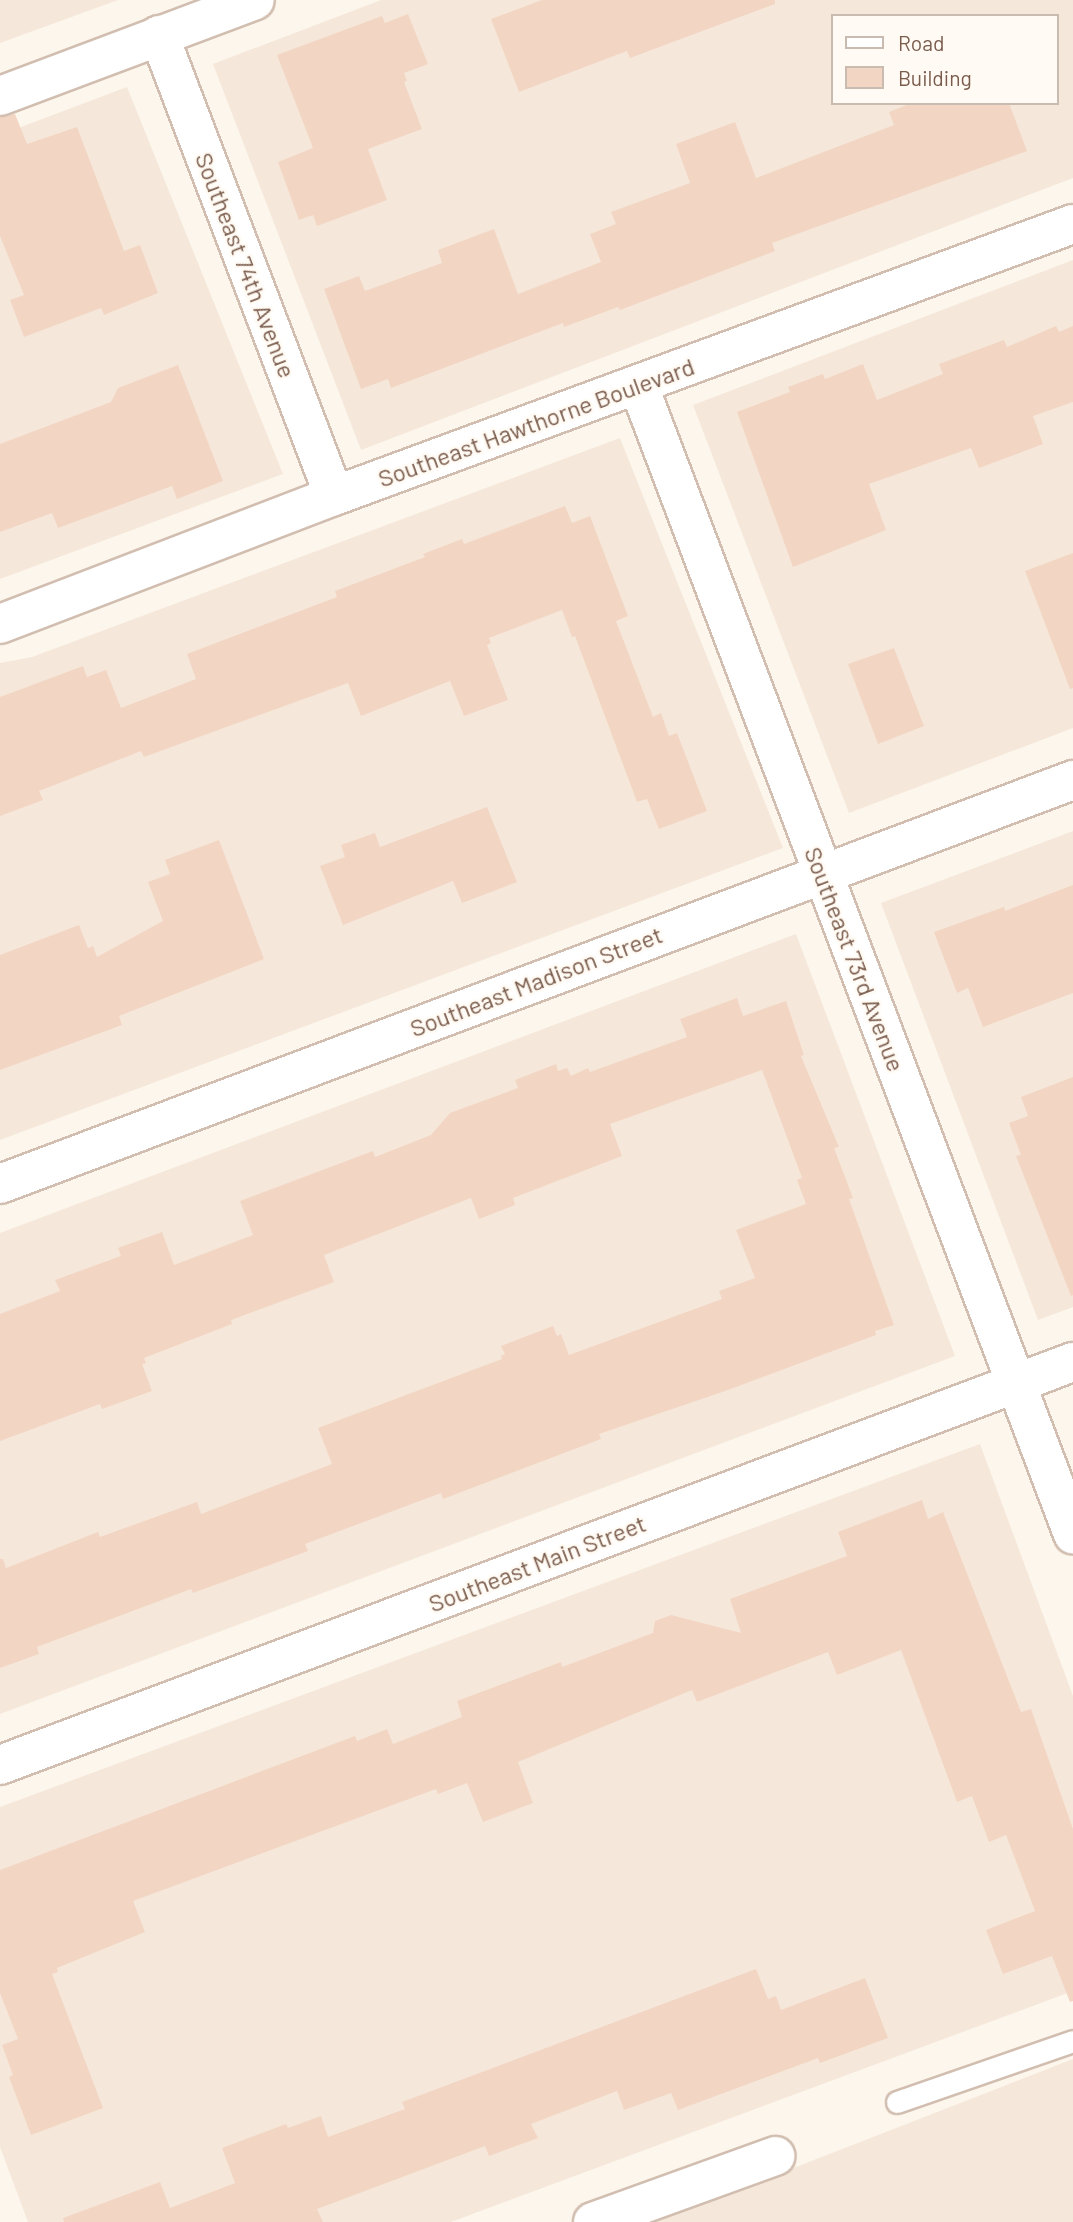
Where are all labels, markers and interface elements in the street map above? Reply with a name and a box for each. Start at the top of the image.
legend [832,14,1059,105]
text: Road [898,30,944,55]
text: Building [898,65,972,90]
street label: Southeast 74th Avenue [190,148,302,382]
street label: Southeast Hawthorne Boulevard [374,351,698,493]
street label: Southeast 73rd Avenue [799,843,911,1075]
street label: Southeast Madison Street [406,920,666,1042]
street label: Southeast Main Street [424,1508,650,1618]

